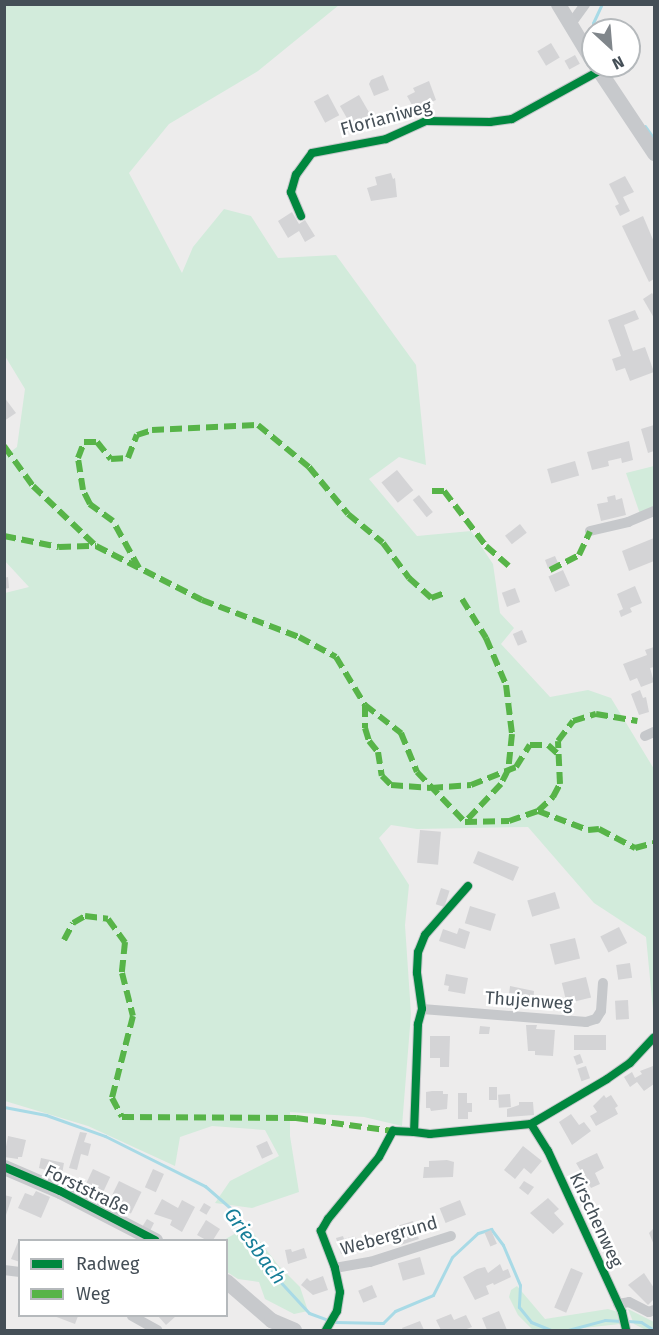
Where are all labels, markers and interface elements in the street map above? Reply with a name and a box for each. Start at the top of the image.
north arrow [581,18,641,78]
text: N [609,52,627,74]
street label: Florianiweg [338,95,434,141]
street label: Thujenweg [484,987,574,1015]
street label: Forststraße [41,1160,133,1220]
street label: Kirschenweg [565,1169,627,1271]
water label: Griesbach [219,1203,291,1289]
street label: Webergrund [338,1212,440,1260]
legend [18,1239,228,1317]
text: Radweg [76,1253,139,1275]
text: Weg [76,1283,110,1305]

